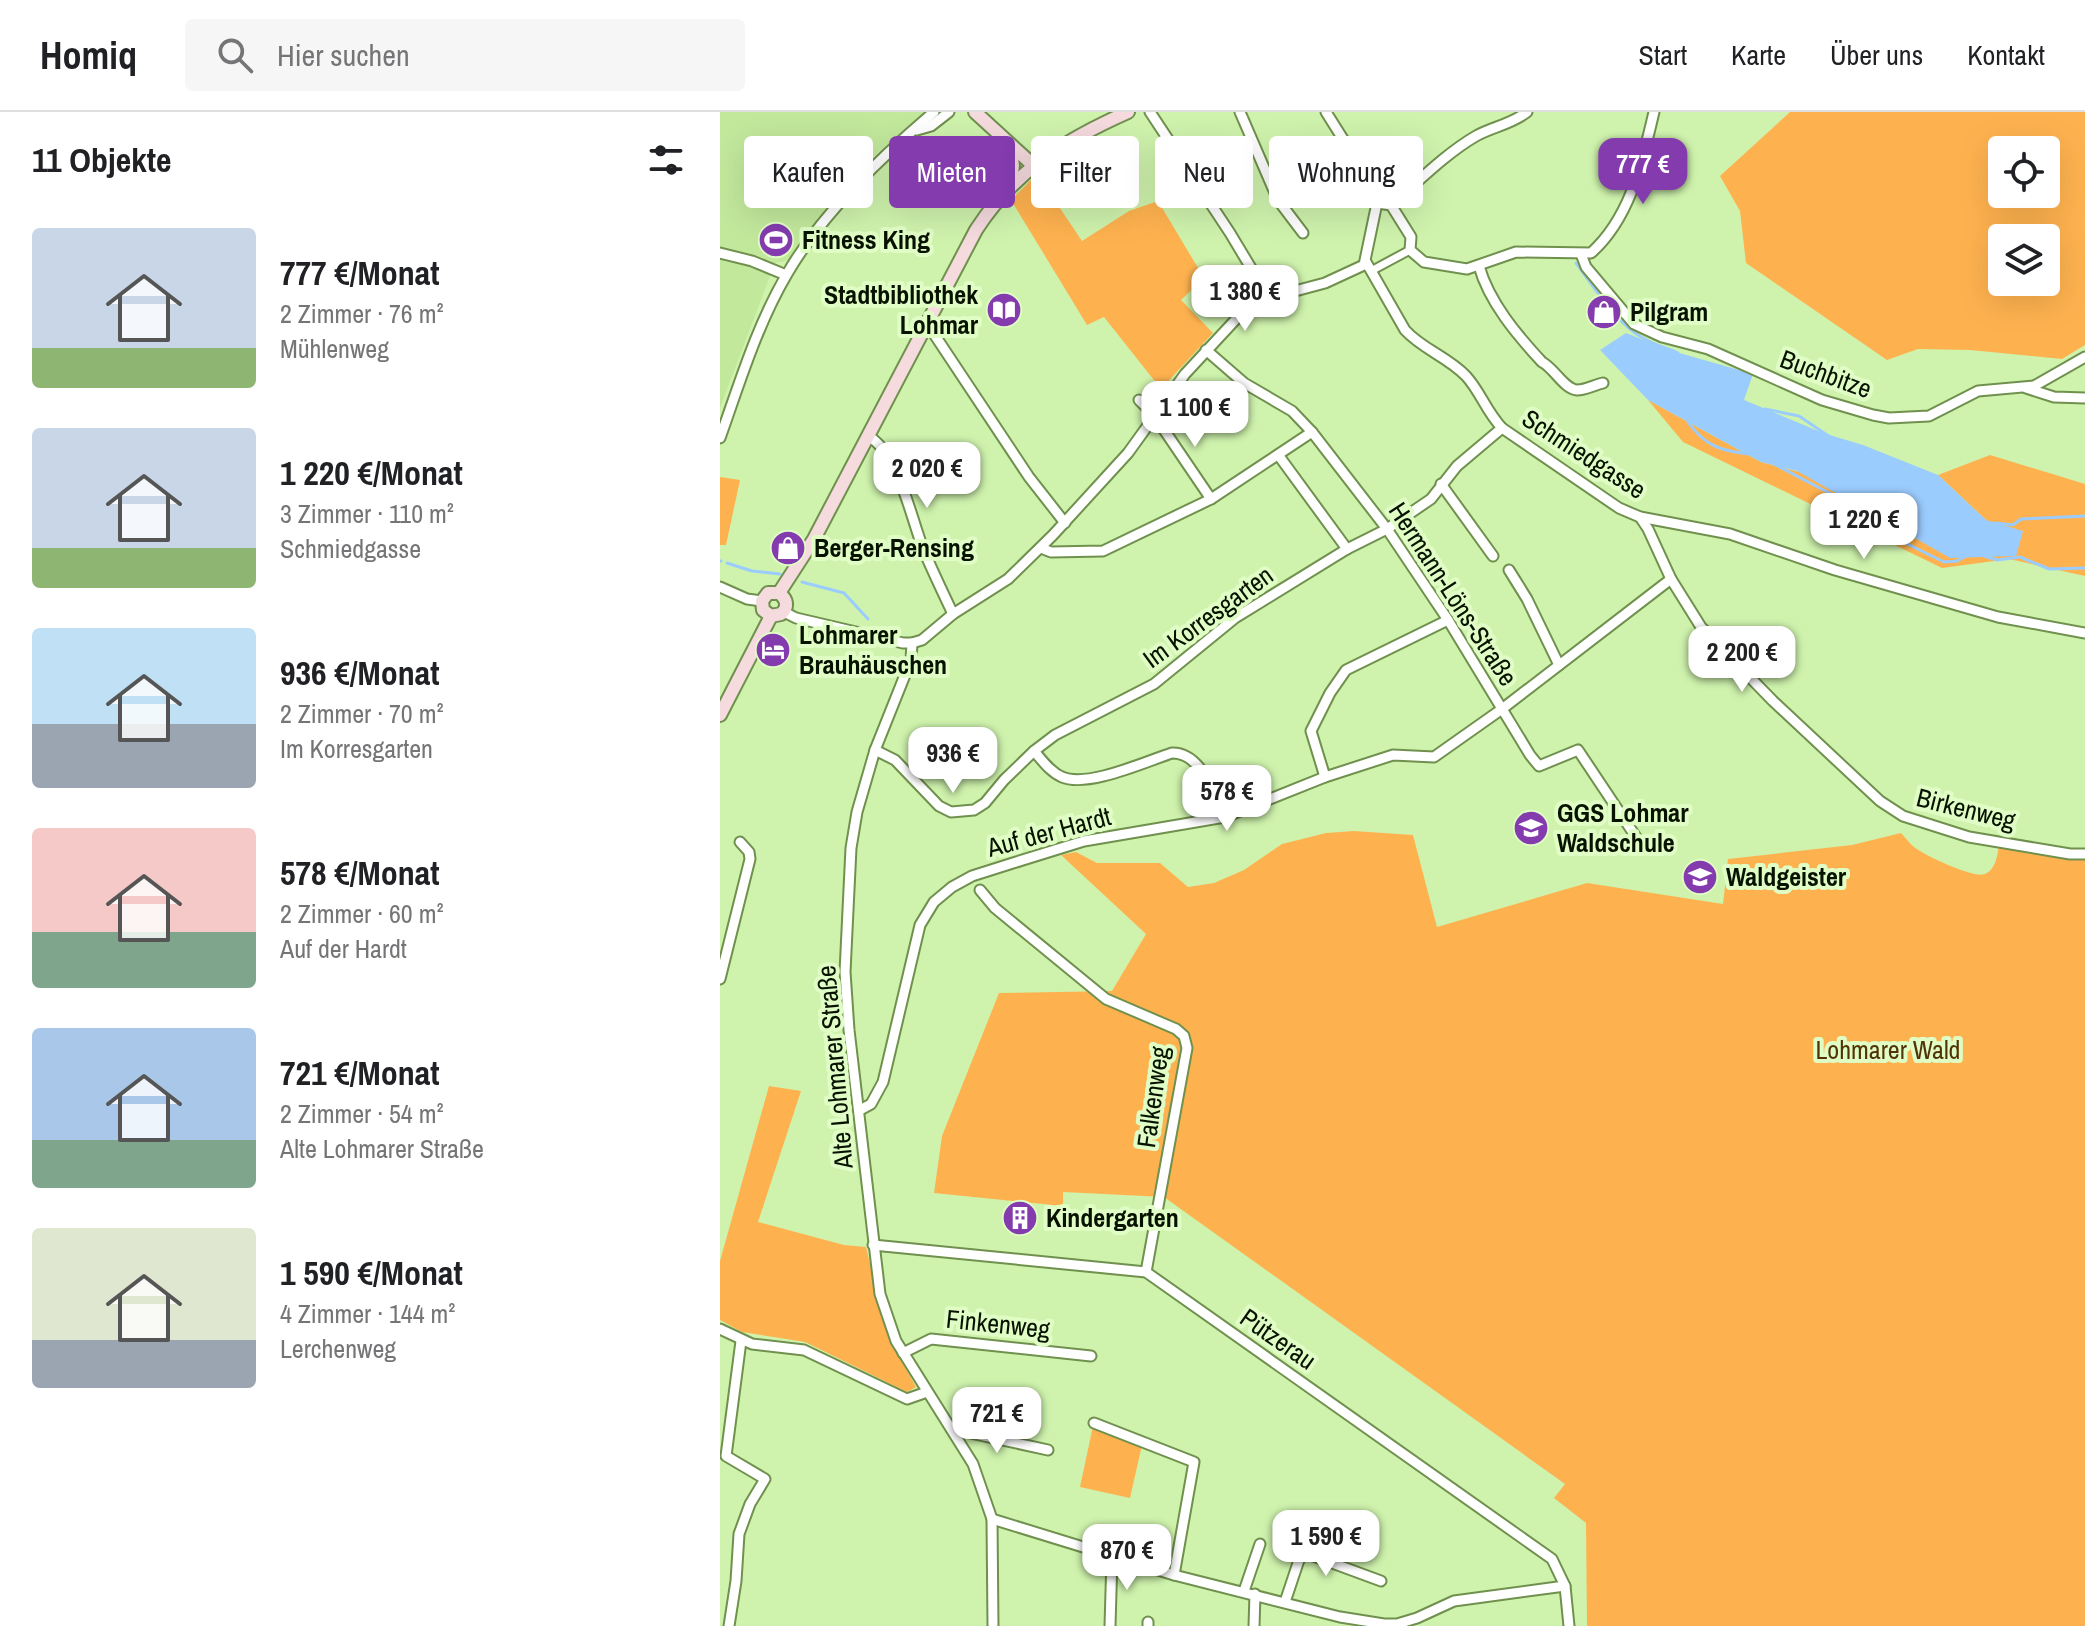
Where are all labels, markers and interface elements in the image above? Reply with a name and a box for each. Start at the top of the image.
search box [185,19,745,91]
text: Homiq [40,30,137,81]
icon: search [213,33,257,77]
text: Hier suchen [277,35,410,75]
text: Start [1639,36,1687,74]
text: Karte [1731,36,1786,74]
text: Über uns [1830,36,1923,74]
text: Kontakt [1967,36,2045,74]
chip: Kaufen [744,136,873,208]
chip: Mieten [889,136,1015,208]
chip: Filter [1031,136,1139,208]
chip: Neu [1155,136,1253,208]
chip: Wohnung [1269,136,1423,208]
map controls [1988,136,2060,296]
button: locate [1988,136,2060,208]
text: 11 Objekte [32,137,172,183]
icon: filters [644,138,688,182]
pin: 777 € [1587,138,1699,206]
text: 777 € [1616,146,1670,181]
sports icon: Fitness King [757,221,795,259]
place label: Fitness King [802,222,930,257]
button: layers [1988,224,2060,296]
text: 777 €/Monat [280,250,440,296]
icon: home [96,260,192,356]
pin: 1 380 € [1171,265,1319,333]
text: 1 380 € [1209,273,1281,308]
place label: Stadtbibliothek Lohmar [824,277,979,342]
library icon: Stadtbibliothek Lohmar [985,291,1023,329]
shop icon: Pilgram [1585,293,1623,331]
place label: Pilgram [1630,294,1708,329]
text: 2 Zimmer · 76 m² [280,296,444,331]
text: Mühlenweg [280,331,389,366]
street label: Buchbitze [1776,341,1877,406]
pin: 1 100 € [1121,381,1269,449]
text: 1 100 € [1159,389,1231,424]
street label: Schmiedgasse [1516,400,1653,507]
pin: 2 020 € [853,442,1001,510]
text: 1 220 €/Monat [280,450,463,496]
text: 2 020 € [891,450,963,485]
icon: home [96,460,192,556]
pin: 1 220 € [1790,493,1938,561]
street label: Hermann-Löns-Straße [1381,495,1526,692]
text: 3 Zimmer · 110 m² [280,496,454,531]
text: 1 220 € [1828,501,1900,536]
shop icon: Berger-Rensing [769,529,807,567]
place label: Berger-Rensing [814,530,974,565]
text: Schmiedgasse [280,531,421,566]
street label: Im Korresgarten [1136,558,1280,676]
place label: Lohmarer Brauhäuschen [799,617,947,682]
pin: 2 200 € [1668,626,1816,694]
hotel icon: Lohmarer Brauhäuschen [754,631,792,669]
text: 2 200 € [1706,634,1778,669]
text: 936 €/Monat [280,650,440,696]
icon: home [96,660,192,756]
text: 2 Zimmer · 70 m² [280,696,444,731]
pin: 936 € [897,727,1009,795]
text: Im Korresgarten [280,731,433,766]
text: 936 € [926,735,980,770]
pin: 578 € [1171,765,1283,833]
text: 578 € [1200,773,1254,808]
street label: Birkenweg [1913,779,2019,838]
place label: GGS Lohmar Waldschule [1557,795,1689,860]
street label: Auf der Hardt [982,798,1115,865]
school or university icon: GGS Lohmar Waldschule [1512,809,1550,847]
text: 578 €/Monat [280,850,440,896]
school or university icon: Waldgeister [1681,858,1719,896]
place label: Waldgeister [1726,859,1847,894]
icon: home [96,860,192,956]
text: 2 Zimmer · 60 m² [280,896,444,931]
text: Auf der Hardt [280,931,407,966]
street label: Alte Lohmarer Straße [808,964,861,1171]
park label: Lohmarer Wald [1816,1032,1960,1067]
street label: Falkenweg [1128,1044,1177,1150]
text: 721 €/Monat [280,1050,440,1096]
icon: home [96,1060,192,1156]
text: 2 Zimmer · 54 m² [280,1096,444,1131]
text: Alte Lohmarer Straße [280,1131,484,1166]
building icon: Kindergarten [1001,1199,1039,1237]
place label: Kindergarten [1046,1200,1179,1235]
text: 1 590 €/Monat [280,1250,463,1296]
icon: home [96,1260,192,1356]
text: 4 Zimmer · 144 m² [280,1296,455,1331]
street label: Pützerau [1233,1300,1323,1377]
street label: Finkenweg [944,1301,1052,1346]
text: Lerchenweg [280,1331,396,1366]
pin: 721 € [941,1387,1053,1455]
text: 721 € [970,1395,1024,1430]
pin: 1 590 € [1252,1510,1400,1578]
text: 1 590 € [1290,1518,1362,1553]
pin: 870 € [1071,1524,1183,1592]
text: 870 € [1100,1532,1154,1567]

